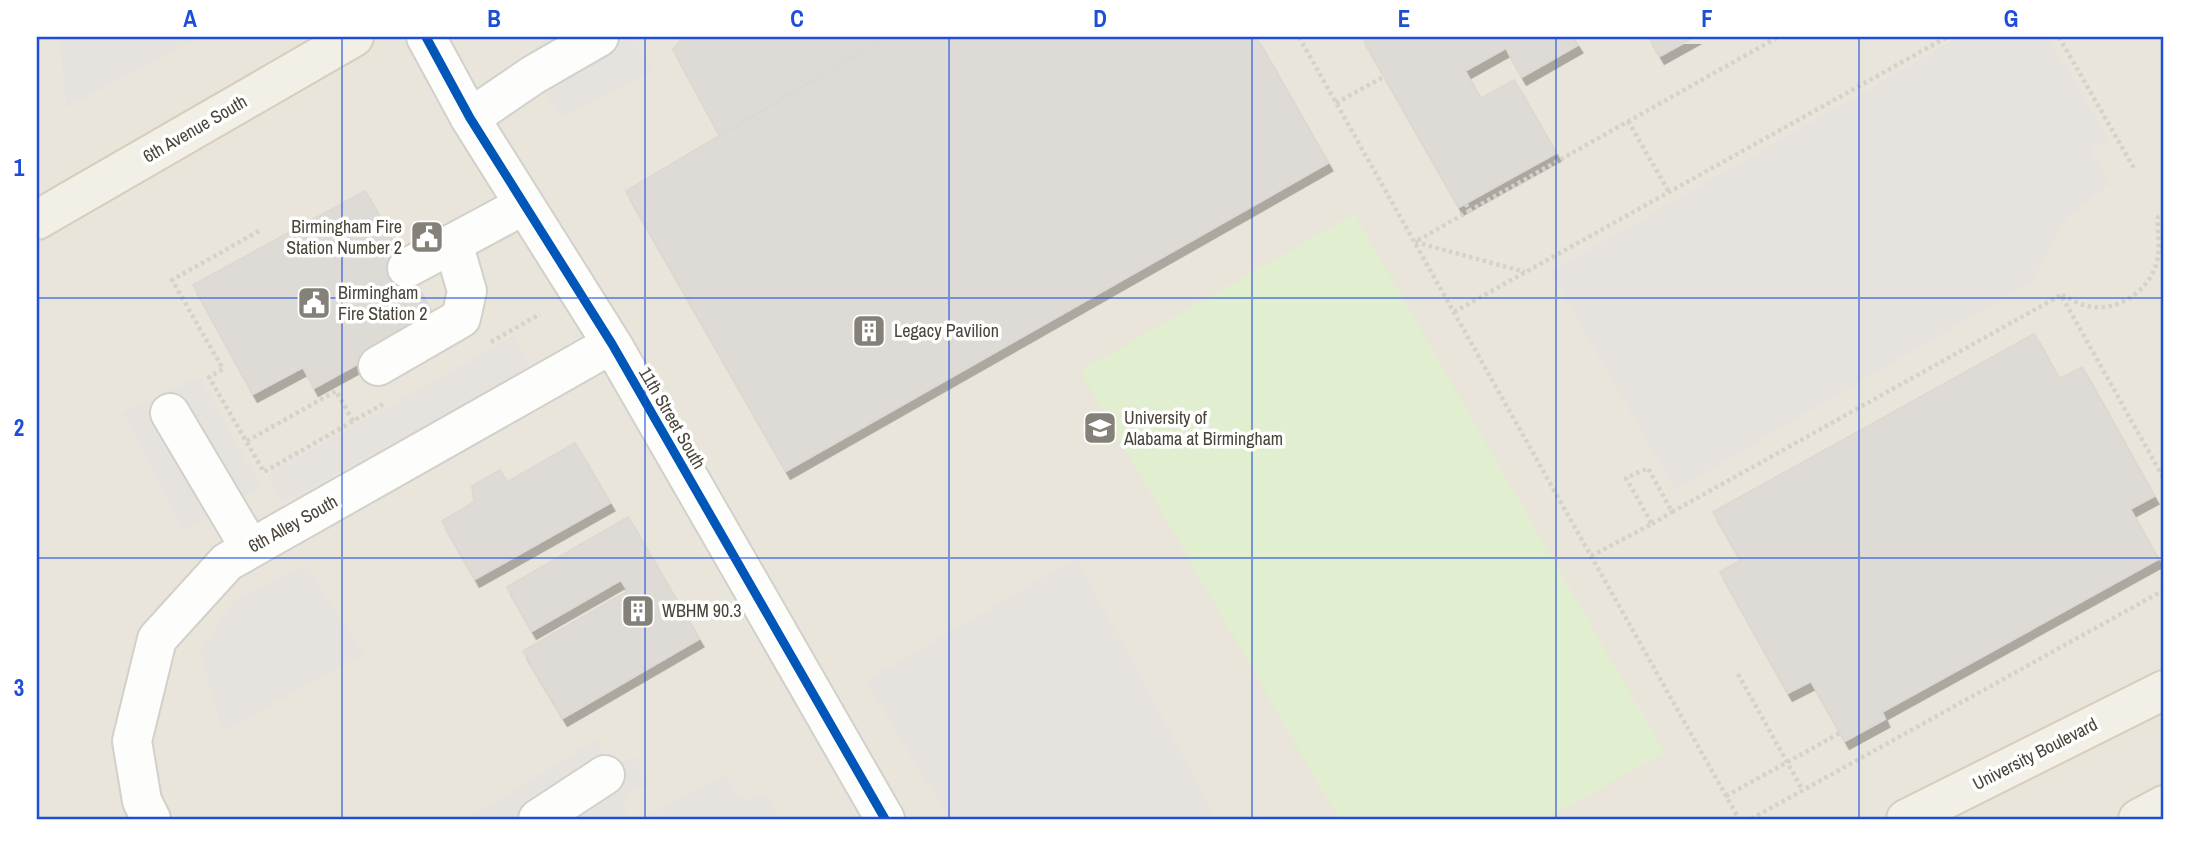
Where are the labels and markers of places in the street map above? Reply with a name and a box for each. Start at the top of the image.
place label: Birmingham Fire Station Number 2 [286,214,402,260]
public building icon: Birmingham Fire Station Number 2 [408,218,446,256]
place label: Birmingham Fire Station 2 [338,280,427,326]
public building icon: Birmingham Fire Station 2 [295,284,333,322]
building icon: Legacy Pavilion [850,312,888,350]
place label: Legacy Pavilion [894,318,999,343]
place label: University of Alabama at Birmingham [1123,405,1283,451]
school or university icon: University of Alabama at Birmingham [1081,409,1119,447]
building icon: WBHM 90.3 [619,592,657,630]
place label: WBHM 90.3 [662,598,742,623]

